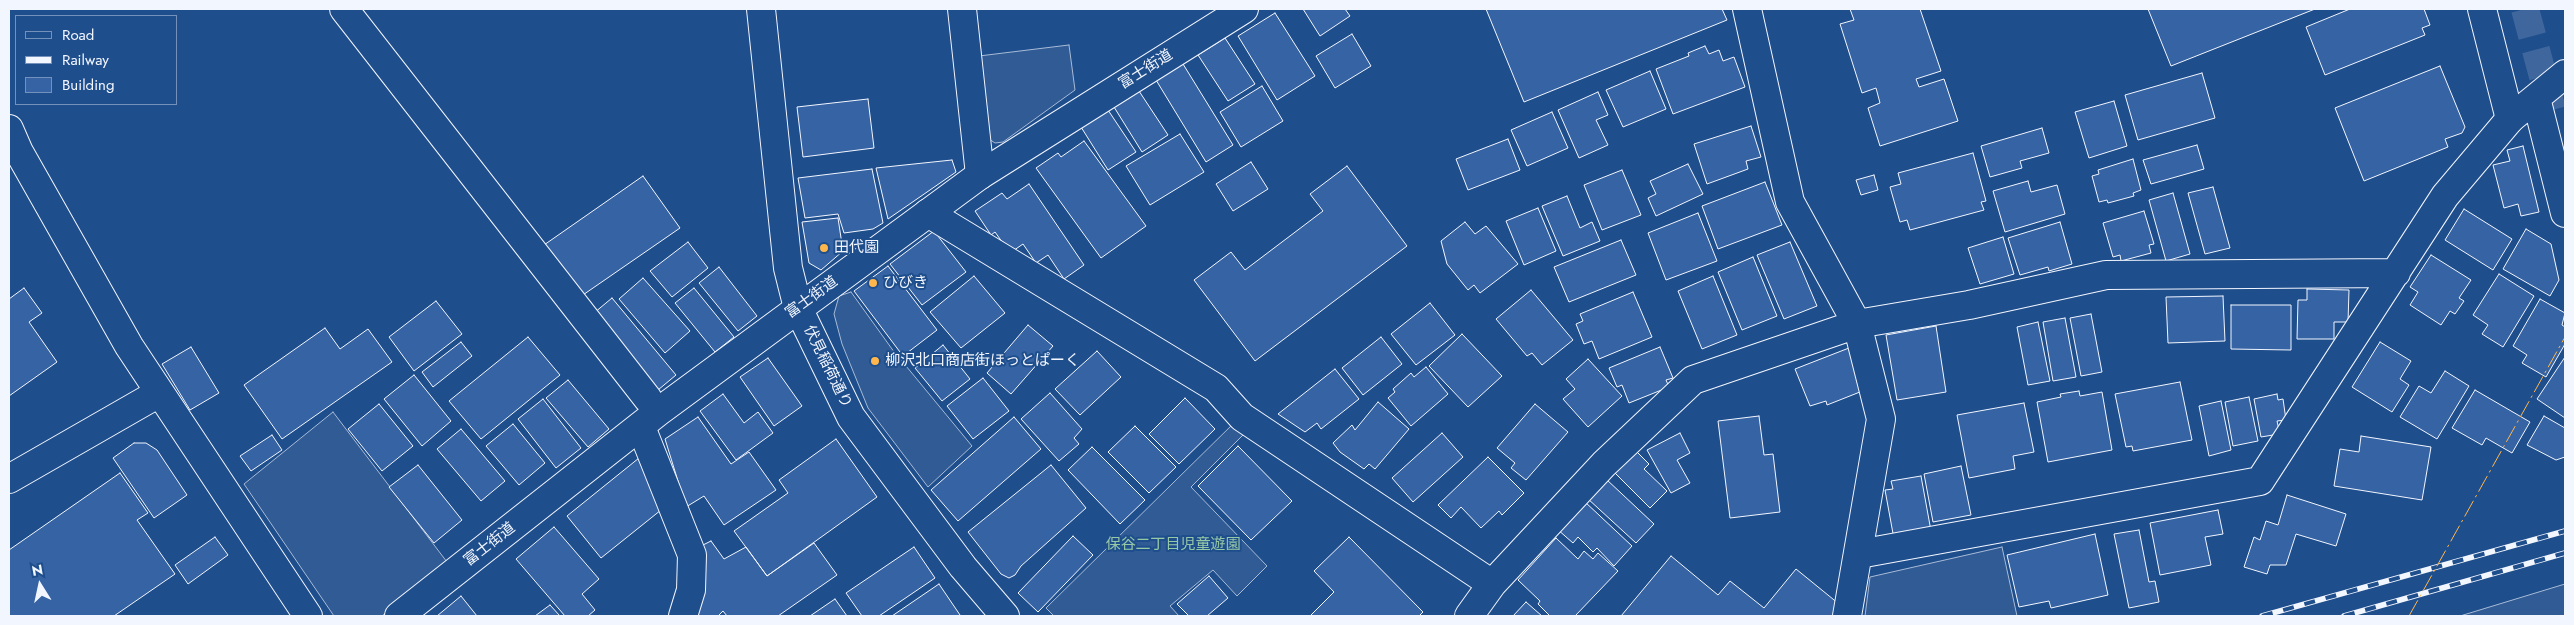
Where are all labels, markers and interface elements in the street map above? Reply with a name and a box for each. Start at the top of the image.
legend [15,15,178,105]
text: Road [62,24,94,46]
street label: 富士街道 [1116,46,1176,94]
text: Railway [62,49,109,71]
text: Building [62,74,114,96]
place label: 田代園 [834,239,879,257]
marker: 田代園 [818,242,830,254]
street label: 富士街道 [782,273,842,323]
place label: ひびき [883,274,928,292]
marker: ひびき [867,277,879,289]
street label: 伏見稲荷通り [799,323,855,411]
place label: 柳沢北口商店街ほっとぱーく [885,352,1080,370]
marker: 柳沢北口商店街ほっとぱーく [869,355,881,367]
street label: 富士街道 [461,519,519,571]
park label: 保谷二丁目児童遊園 [1106,536,1240,554]
text: N [30,559,45,581]
north arrow [15,560,65,610]

